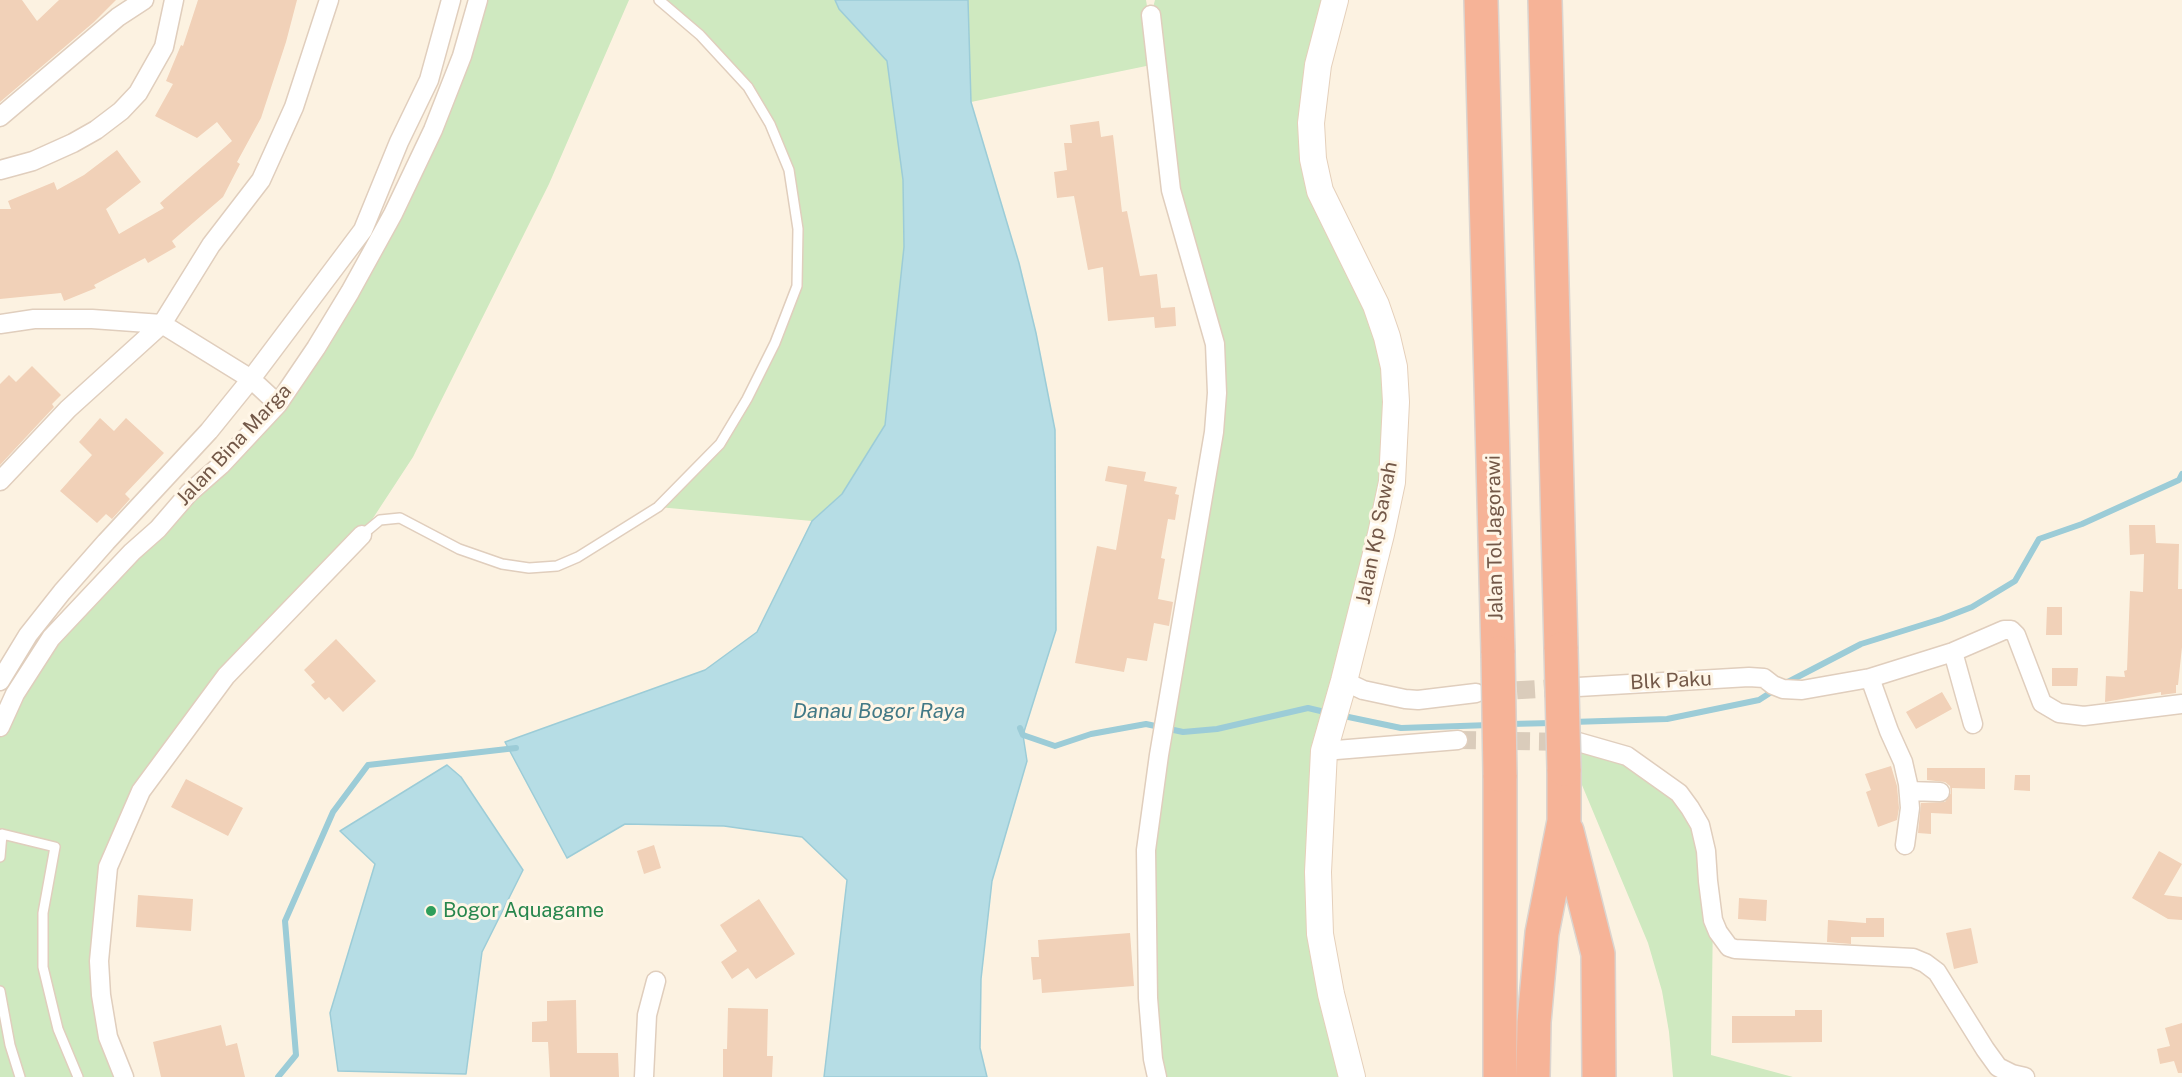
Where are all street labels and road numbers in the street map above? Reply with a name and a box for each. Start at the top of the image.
street label: Jalan Bina Marga [171,379,297,511]
street label: Jalan Tol Jagorawi [1482,455,1508,621]
street label: Jalan Kp Sawah [1351,460,1403,606]
street label: Blk Paku [1630,667,1712,695]

